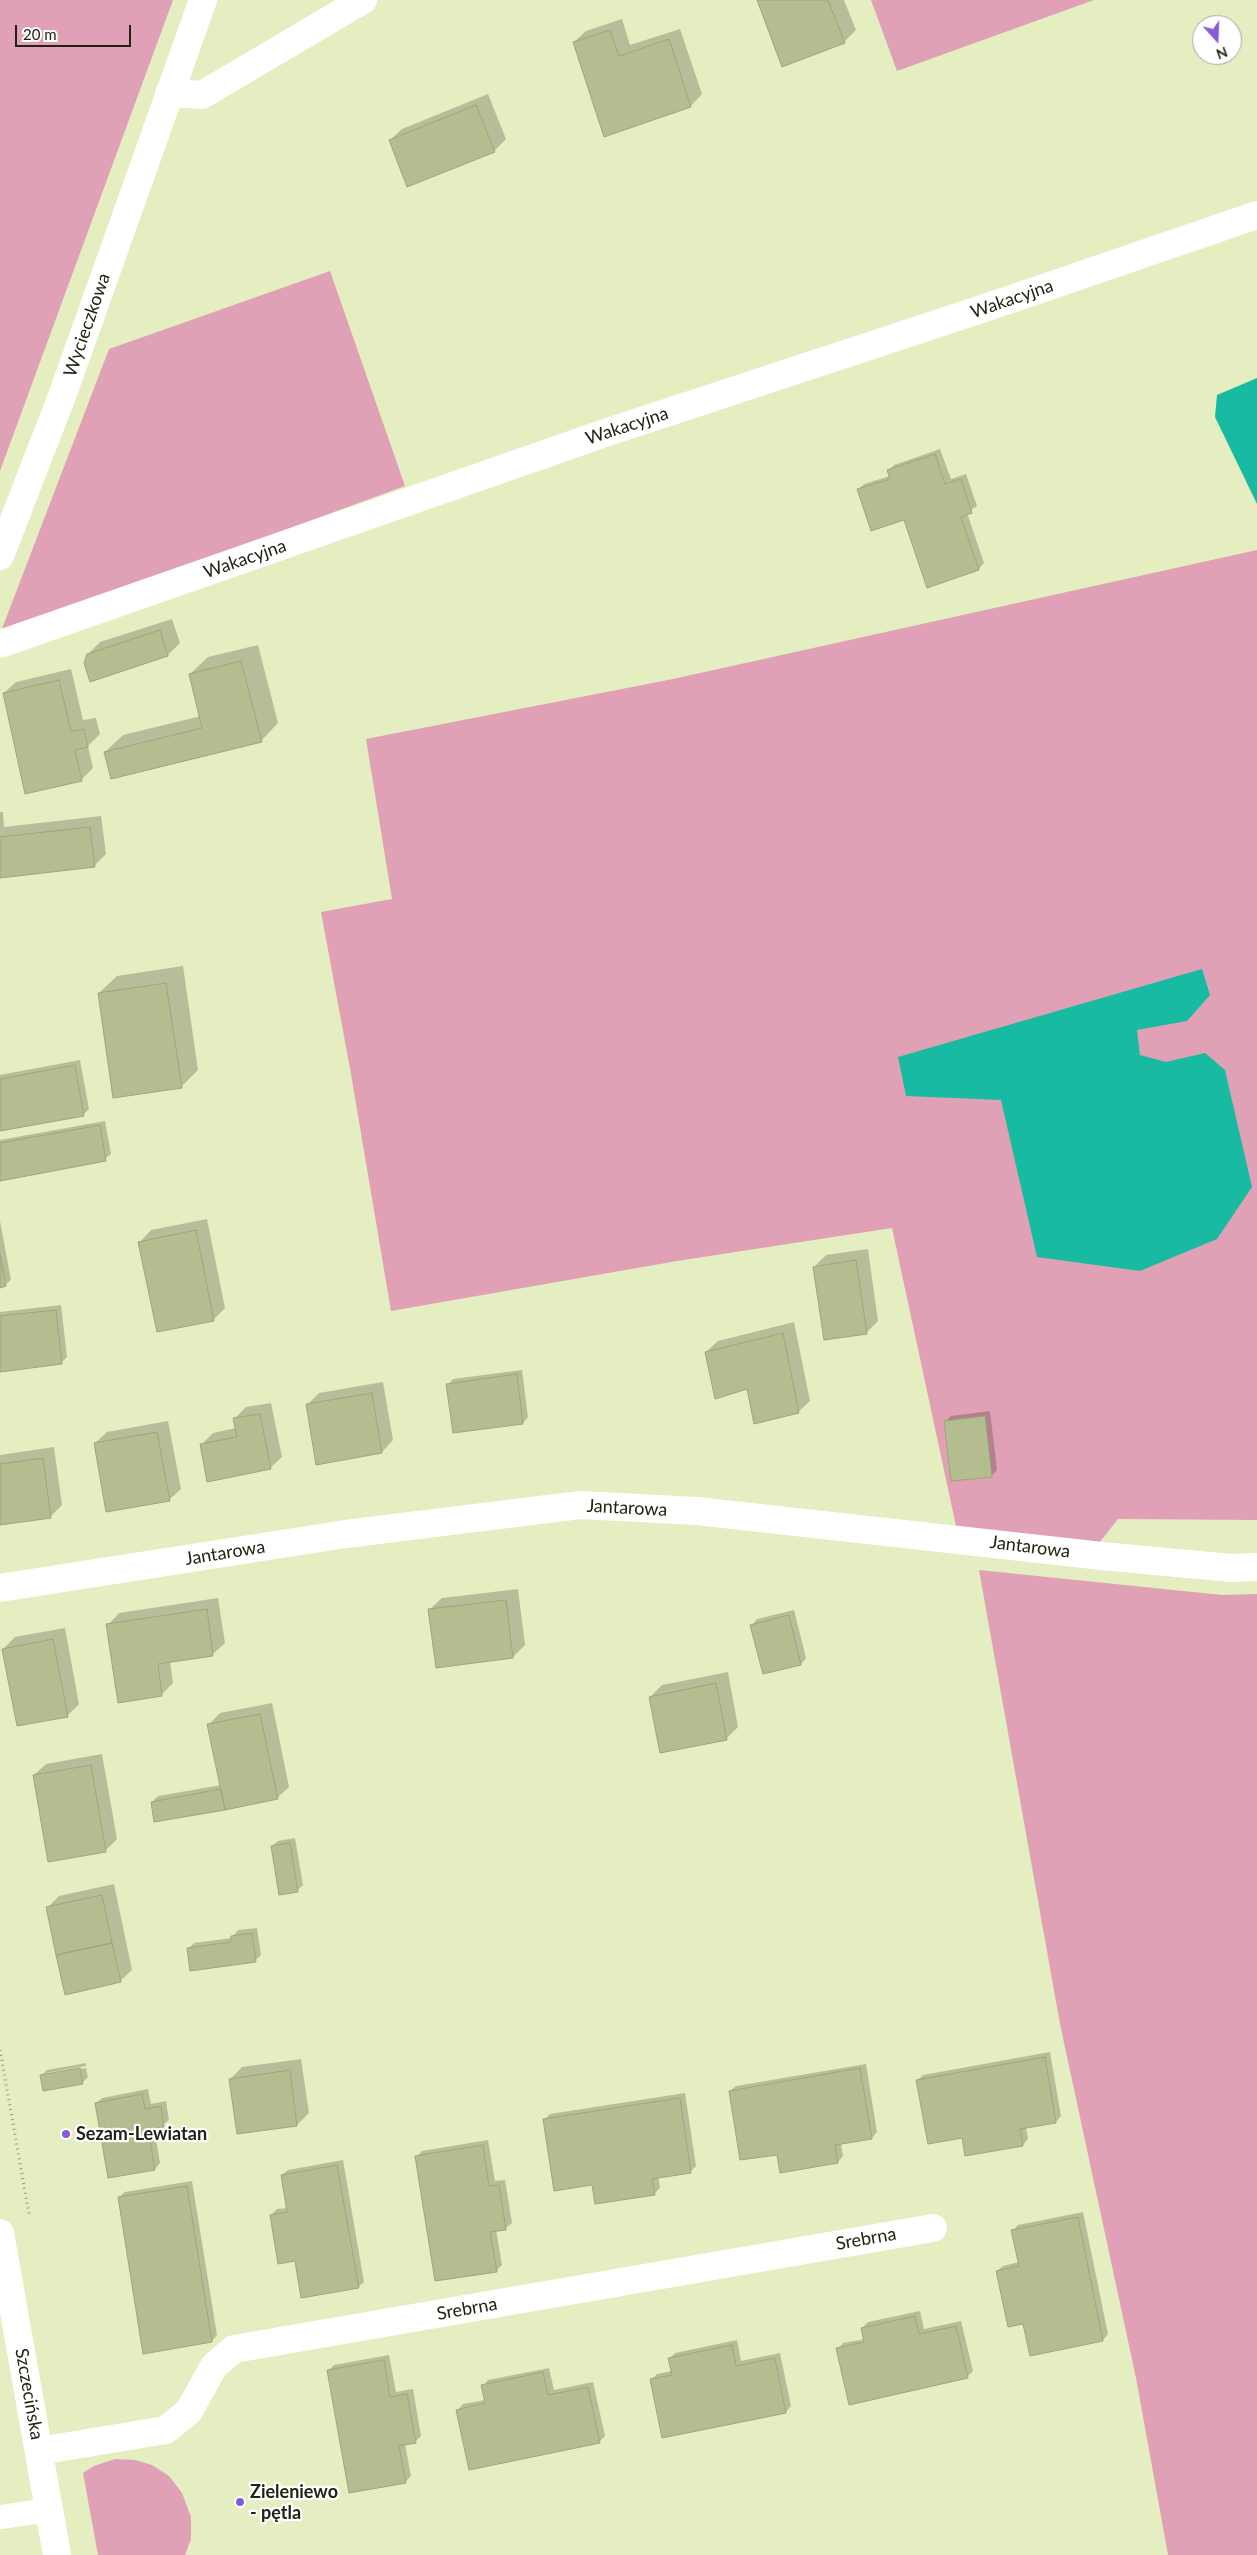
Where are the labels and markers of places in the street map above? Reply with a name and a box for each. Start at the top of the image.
place label: Sezam-Lewiatan [76,2123,207,2145]
marker: Sezam-Lewiatan [60,2128,72,2140]
place label: Zieleniewo - pętla [250,2481,338,2524]
marker: Zieleniewo - pętla [234,2496,246,2508]

